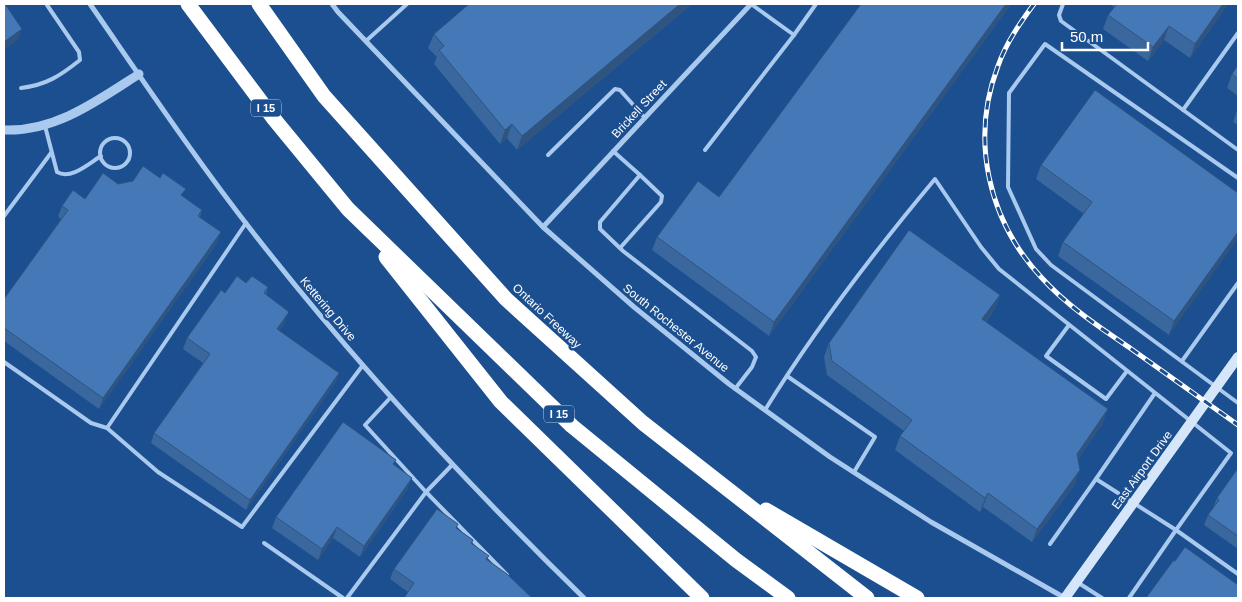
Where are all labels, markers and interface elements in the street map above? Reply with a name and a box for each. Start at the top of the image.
scale bar [1062,20,1148,52]
text: 50 m [1070,28,1103,45]
street label: Brickell Street [609,77,670,141]
road number: I 15 [251,100,281,116]
street label: Kettering Drive [297,274,359,344]
street label: Ontario Freeway [510,281,584,351]
street label: South Rochester Avenue [620,281,732,375]
road number: I 15 [544,406,574,422]
street label: East Airport Drive [1109,428,1175,512]

